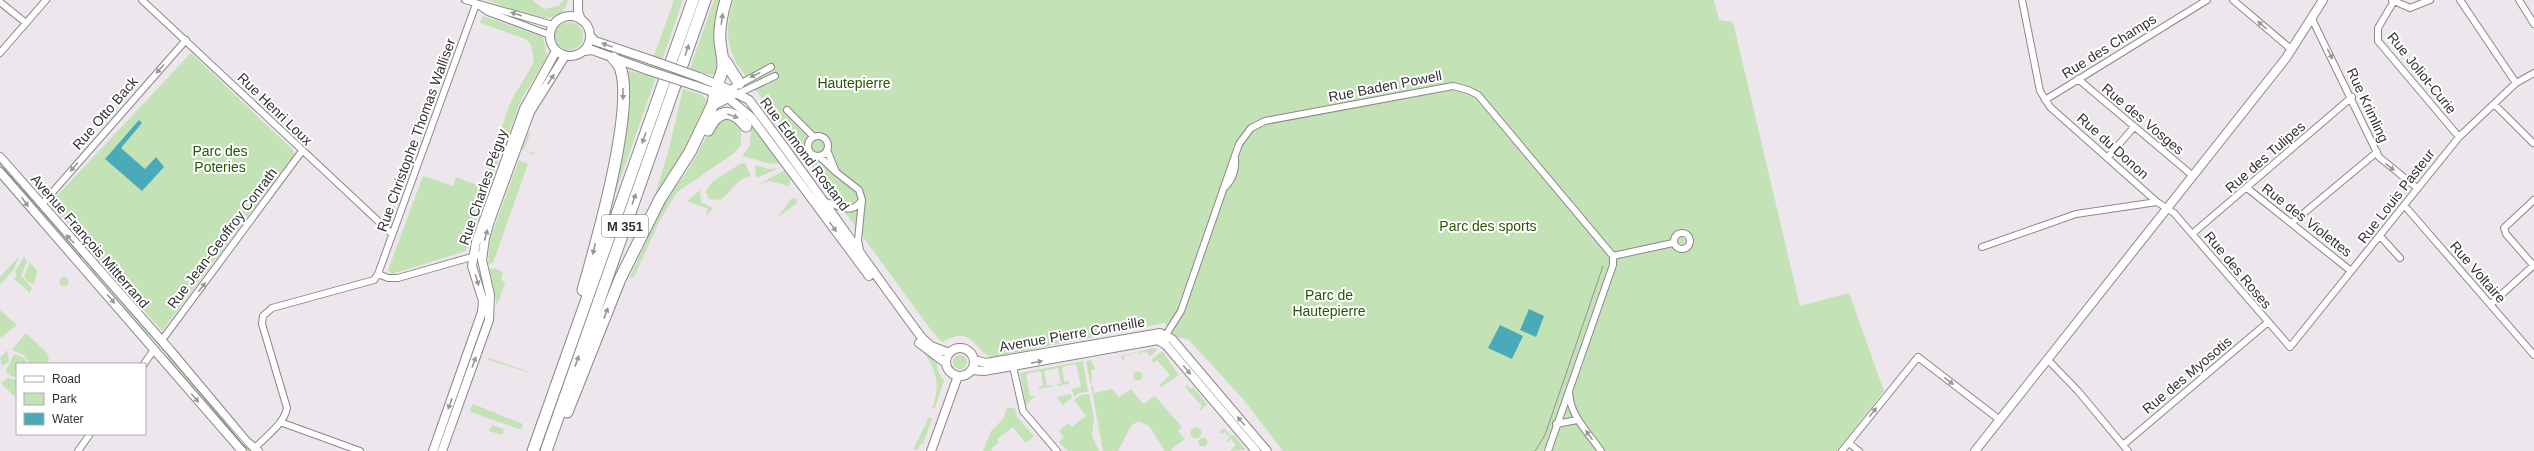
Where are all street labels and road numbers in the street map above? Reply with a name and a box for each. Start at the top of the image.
street label: Rue des Champs [2059,11,2159,81]
street label: Rue Joliot-Curie [2384,29,2460,117]
street label: Rue Christophe Thomas Walliser [373,36,459,234]
street label: Rue Krimling [2344,65,2392,145]
street label: Rue Baden Powell [1327,67,1443,105]
street label: Rue Henri Loux [234,69,316,149]
street label: Rue Otto Back [69,73,142,153]
street label: Rue des Vosges [2099,80,2187,158]
street label: Rue Edmond Rostand [757,94,853,214]
street label: Rue du Donon [2074,110,2152,182]
street label: Rue des Tulipes [2222,118,2308,196]
street label: Rue Charles Péguy [456,127,510,247]
street label: Rue Louis Pasteur [2354,145,2438,246]
street label: Rue Jean-Geoffroy Conrath [164,165,280,311]
street label: Avenue François Mitterrand [28,171,152,311]
street label: Rue des Violettes [2259,180,2355,260]
road number: M 351 [602,215,648,237]
street label: Rue des Roses [2201,228,2275,312]
street label: Rue Voltaire [2447,238,2509,306]
street label: Avenue Pierre Corneille [998,313,1146,355]
street label: Rue des Myosotis [2139,333,2235,417]

